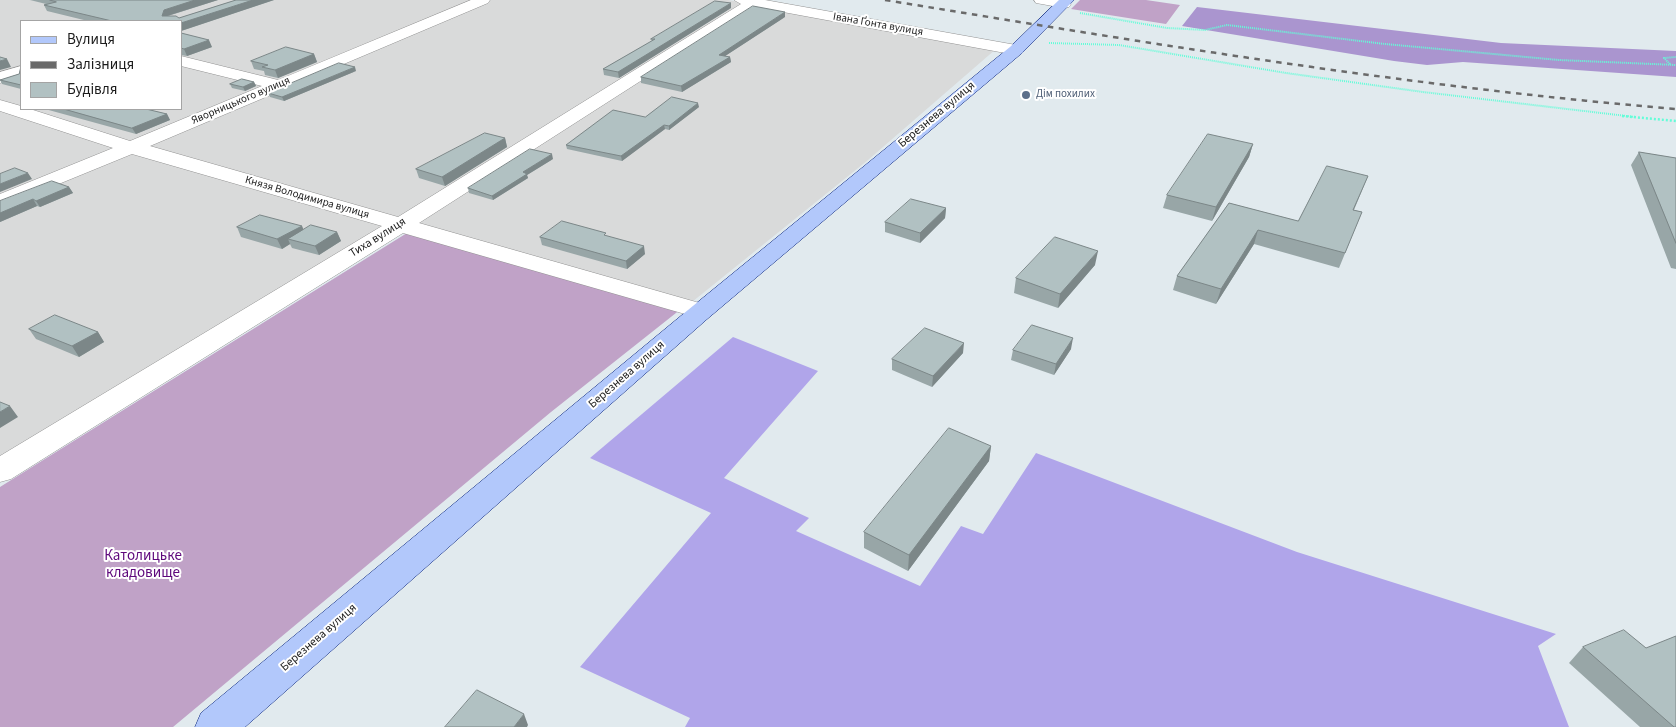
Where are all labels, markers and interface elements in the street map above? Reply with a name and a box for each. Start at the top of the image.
street label: Івана Ґонта вулиця [832,11,924,39]
legend [20,20,182,110]
text: Вулиця [67,29,115,50]
text: Залізниця [67,54,134,75]
street label: Яворницького вулиця [190,74,292,128]
text: Будівля [67,79,117,100]
street label: Березнева вулиця [896,79,978,151]
place label: Дiм похилих [1036,88,1095,102]
marker: Дiм похилих [1020,89,1032,101]
street label: Князя Володимира вулиця [243,174,371,222]
street label: Тиха вулиця [347,215,409,261]
street label: Березнева вулиця [586,338,668,412]
park label: Католицьке кладовище [104,548,182,583]
street label: Березнева вулиця [278,601,360,675]

